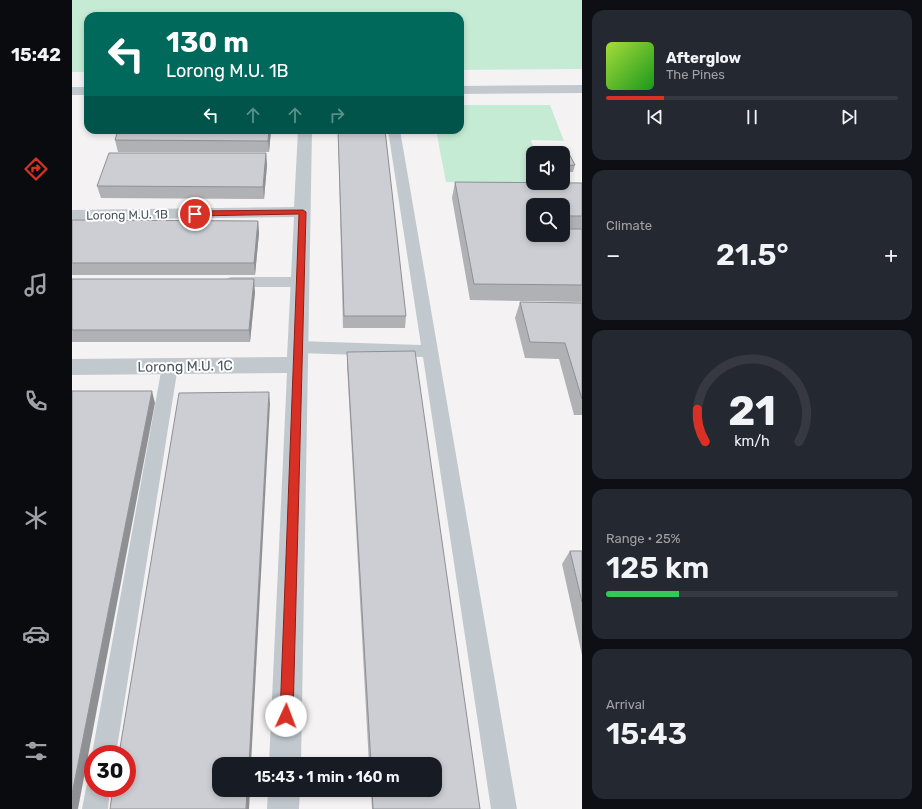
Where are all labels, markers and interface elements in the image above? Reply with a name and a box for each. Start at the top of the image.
text: 130 m [166,26,249,59]
icon: left [100,28,152,80]
text: 15:42 [11,44,61,66]
text: Afterglow [666,49,741,67]
text: Lorong M.U. 1B [166,60,289,82]
text: The Pines [666,67,725,82]
icon: left [200,104,222,126]
icon: ahead [242,104,264,126]
icon: ahead [284,104,306,126]
icon: right [326,104,348,126]
icon: previous [644,106,666,128]
icon: pause [741,106,763,128]
icon: next [838,106,860,128]
map controls [526,146,570,242]
button: sound [526,146,570,190]
icon: directions [22,155,50,183]
pin [178,197,212,231]
button: search [526,198,570,242]
icon: arrive [184,203,206,225]
street label: Lorong M.U. 1B [86,207,168,223]
text: Climate [606,218,652,233]
text: 21.5° [716,237,789,273]
text: − [606,242,620,269]
text: + [884,242,898,269]
icon: music [22,271,50,299]
street label: Lorong M.U. 1C [137,357,233,376]
text: 21 [728,386,776,435]
icon: phone [22,387,50,415]
text: km/h [734,433,770,450]
icon: climate [22,504,50,532]
text: Range · 25% [606,531,681,546]
text: 125 km [606,550,709,586]
icon: car [22,620,50,648]
position arrow [265,695,307,737]
text: Arrival [606,697,645,712]
text: 15:43 [606,716,687,752]
icon: filters [22,737,50,765]
speed limit sign: 30 [84,745,136,797]
text: 15:43 · 1 min · 160 m [254,768,400,786]

